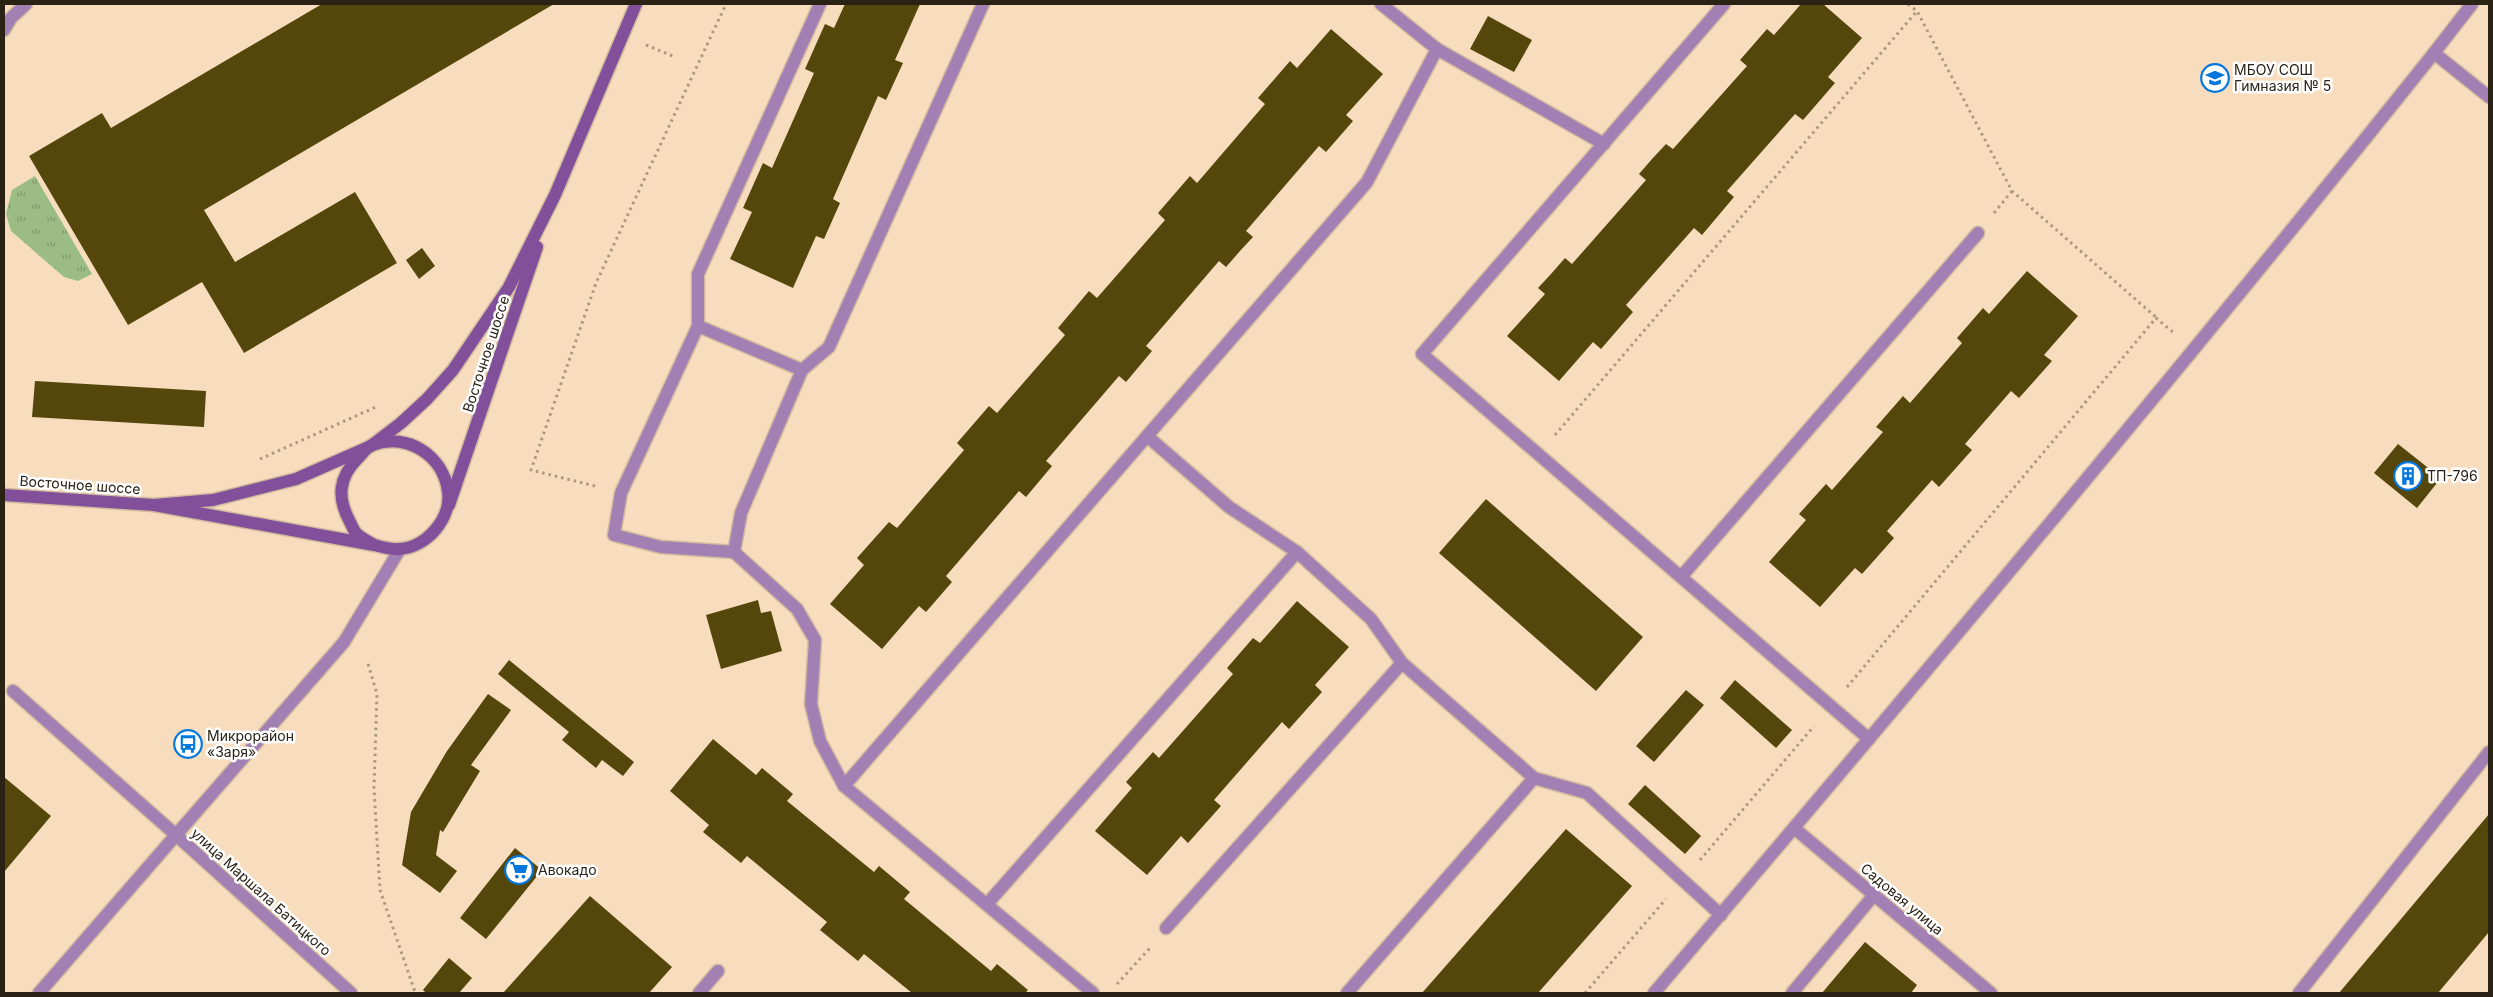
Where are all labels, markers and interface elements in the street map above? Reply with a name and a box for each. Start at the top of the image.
place label: МБОУ СОШ Гимназия № 5 [2234,61,2331,94]
school or university icon: МБОУ СОШ Гимназия № 5 [2200,63,2230,93]
street label: Восточное шоссе [459,294,512,414]
building icon: ТП-796 [2393,461,2423,491]
place label: ТП-796 [2427,467,2478,484]
street label: Восточное шоссе [19,472,141,497]
place label: Микрорайон «Заря» [207,727,294,760]
bus stop icon: Микрорайон «Заря» [173,729,203,759]
street label: улица Маршала Батицкого [188,824,335,959]
supermarket icon: Авокадо [504,855,534,885]
street label: Садовая улица [1858,859,1947,938]
place label: Авокадо [538,861,597,878]

